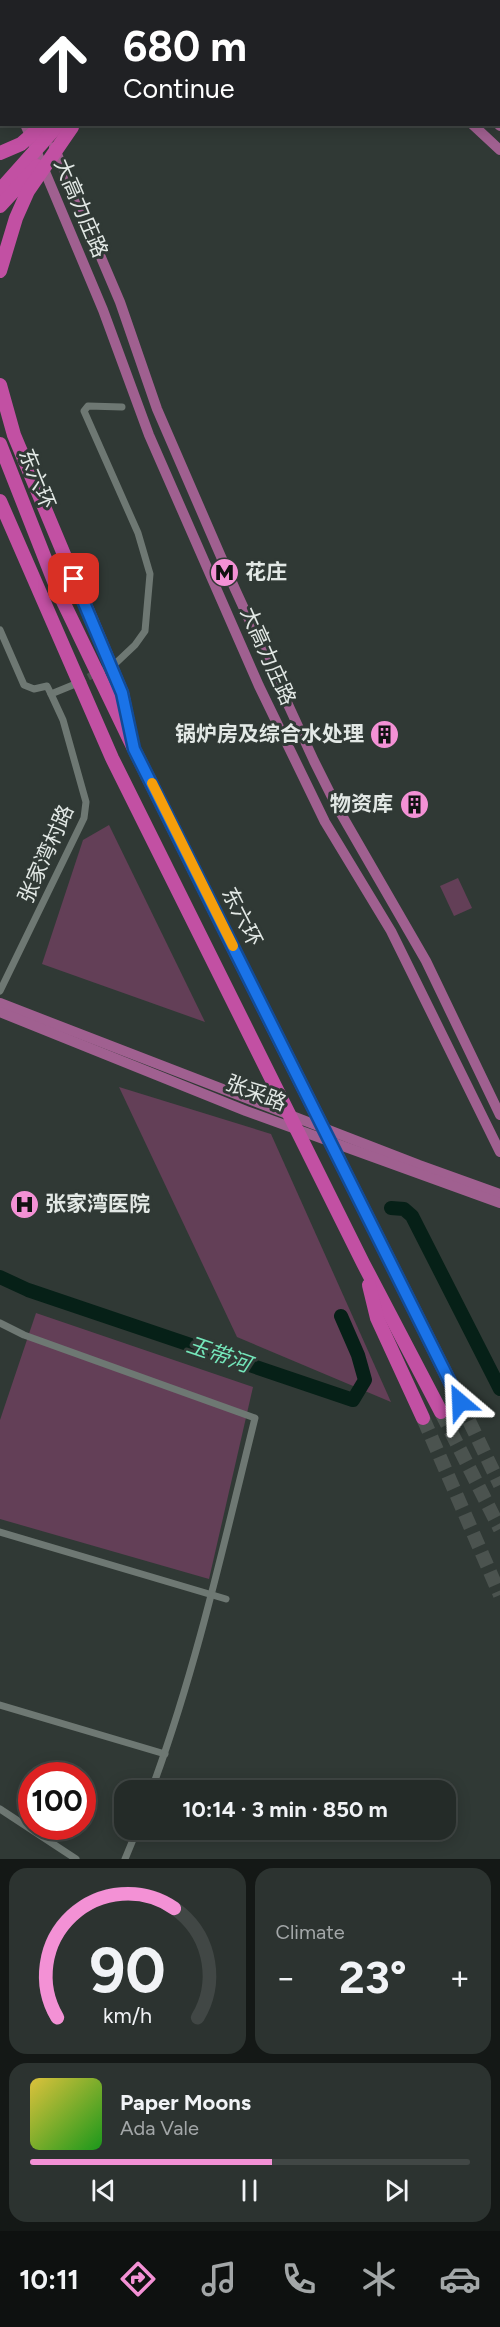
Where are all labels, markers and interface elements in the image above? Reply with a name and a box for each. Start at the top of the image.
text: 680 m [123,21,247,72]
icon: ahead [24,24,102,102]
text: Continue [123,72,235,105]
street label: 大高力庄路 [49,155,113,261]
street label: 东六环 [14,445,61,513]
pin [48,553,99,604]
metro station icon: 花庄 [208,556,240,588]
place label: 花庄 [245,559,287,584]
icon: arrive [57,562,90,595]
street label: 大高力庄路 [236,603,301,709]
building icon: 锅炉房及综合水处理 [369,718,401,750]
place label: 锅炉房及综合水处理 [175,721,364,746]
building icon: 物资库 [398,788,430,820]
place label: 物资库 [330,791,393,816]
street label: 张家湾村路 [13,801,78,907]
street label: 东六环 [217,883,268,951]
street label: 张采路 [222,1070,290,1115]
hospital icon: 张家湾医院 [8,1188,40,1220]
place label: 张家湾医院 [45,1191,150,1216]
water label: 玉带河 [183,1331,258,1379]
position arrow [428,1370,492,1434]
speed limit sign: 100 [18,1762,96,1840]
text: 10:14 · 3 min · 850 m [182,1796,388,1823]
text: Climate [276,1920,345,1944]
text: 90 [89,1933,166,2008]
text: 23° [339,1950,407,2004]
text: − [276,1958,296,1997]
text: + [449,1958,470,1997]
text: km/h [103,2003,152,2028]
text: Paper Moons [120,2089,251,2116]
text: Ada Vale [120,2116,199,2140]
icon: previous [87,2174,120,2207]
icon: pause [233,2174,266,2207]
icon: next [380,2174,413,2207]
icon: directions [117,2258,159,2300]
icon: music [198,2258,240,2300]
icon: phone [278,2258,320,2300]
icon: climate [358,2258,400,2300]
icon: car [439,2258,481,2300]
text: 10:11 [19,2263,79,2296]

